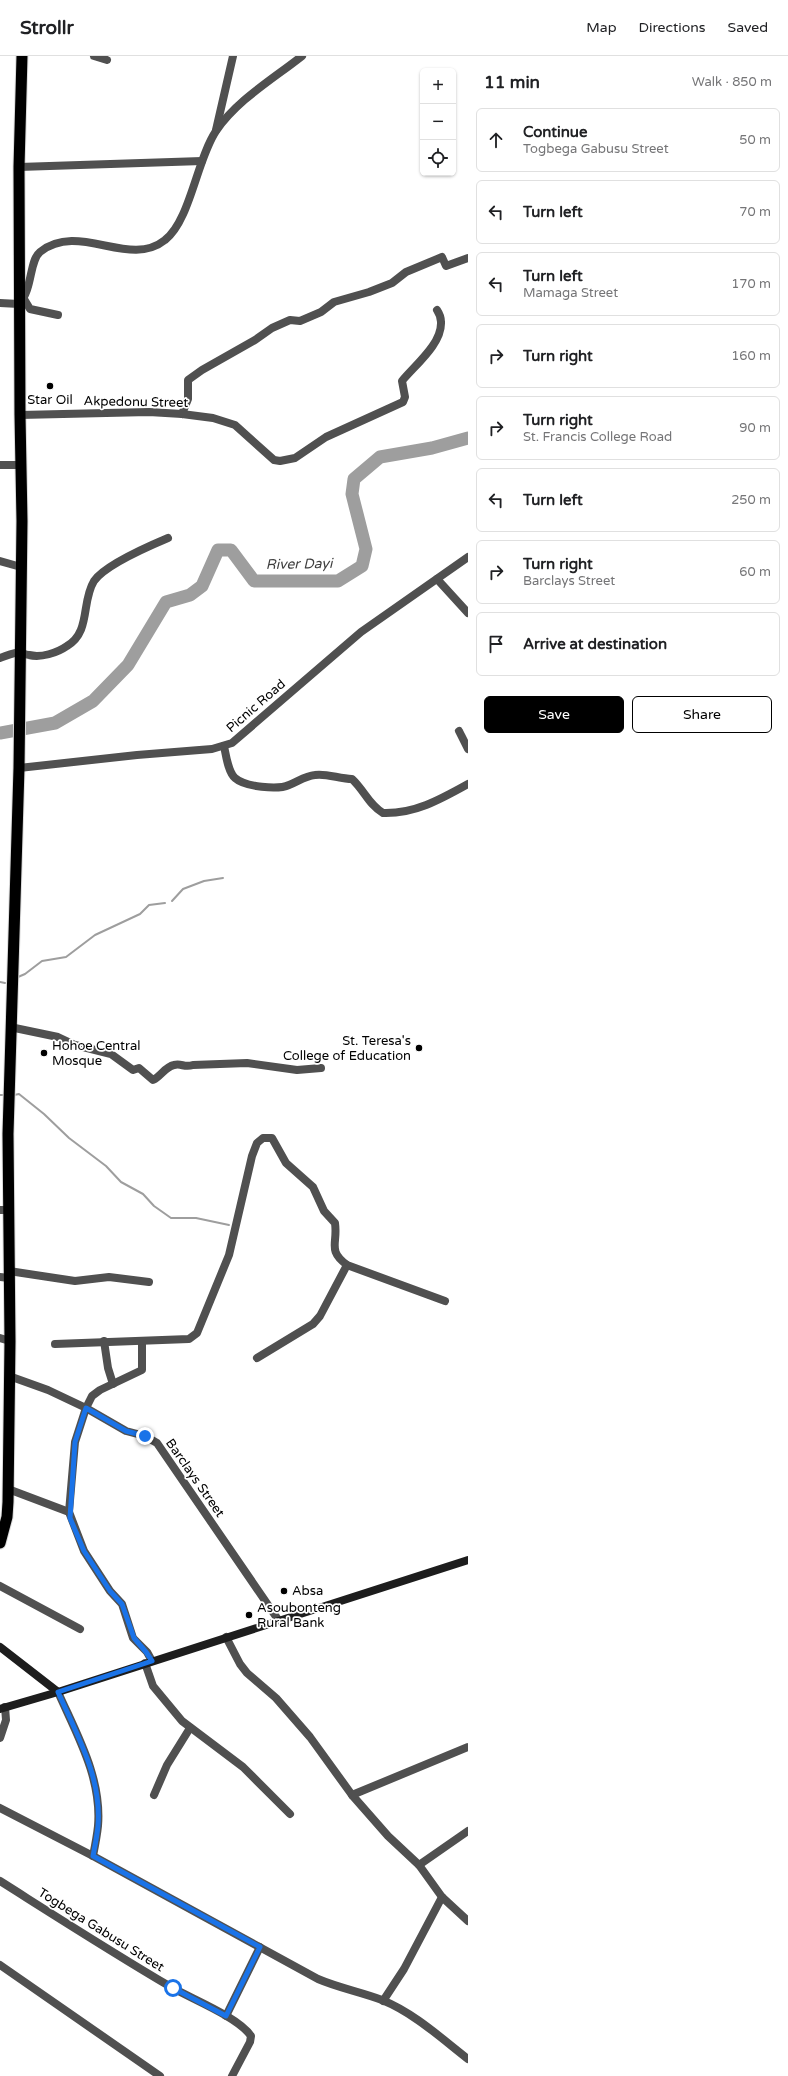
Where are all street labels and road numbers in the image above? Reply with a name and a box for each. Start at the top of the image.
street label: Akpedonu Street [84,393,189,411]
street label: Picnic Road [223,676,289,736]
street label: Barclays Street [162,1436,228,1520]
street label: Togbega Gabusu Street [35,1885,167,1975]

